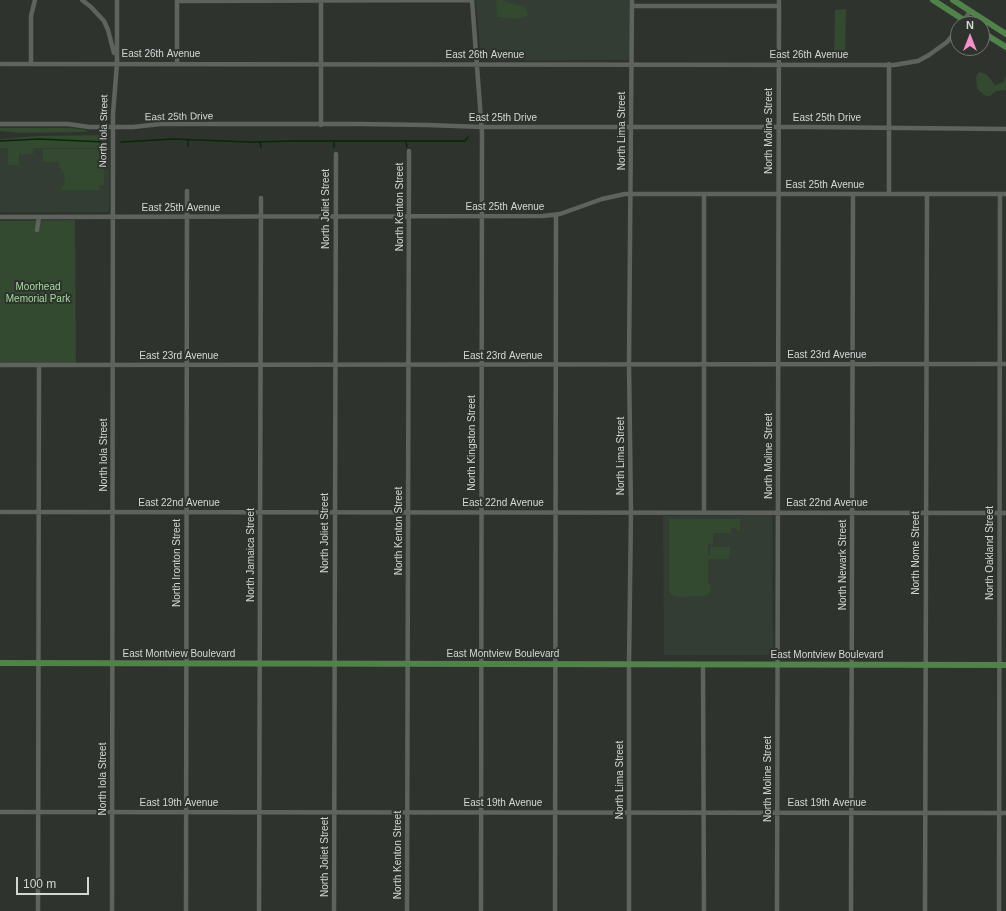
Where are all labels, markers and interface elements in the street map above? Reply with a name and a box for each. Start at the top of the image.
north arrow [950,16,990,56]
text: N [966,19,974,31]
street label: East 26th Avenue [122,48,200,60]
street label: East 26th Avenue [446,49,524,61]
street label: East 26th Avenue [770,49,848,61]
street label: North Moline Street [763,88,775,174]
street label: North Lima Street [616,92,628,170]
street label: North Iola Street [97,94,111,168]
street label: East 25th Drive [145,110,213,124]
street label: East 25th Drive [469,112,537,124]
street label: East 25th Drive [793,112,861,124]
street label: North Kenton Street [394,163,406,251]
street label: North Joliet Street [320,169,332,249]
street label: East 25th Avenue [786,179,864,191]
street label: East 25th Avenue [466,201,544,213]
street label: East 25th Avenue [142,202,220,214]
park label: Moorhead Memorial Park [6,281,70,304]
street label: East 23rd Avenue [787,349,867,361]
street label: East 23rd Avenue [139,350,219,362]
street label: East 23rd Avenue [463,350,543,362]
street label: North Kingston Street [466,395,478,491]
street label: North Moline Street [763,413,775,499]
street label: North Lima Street [615,417,627,495]
street label: North Iola Street [98,419,110,491]
street label: North Kenton Street [393,487,405,575]
street label: North Joliet Street [319,493,331,573]
street label: East 22nd Avenue [138,497,220,509]
street label: East 22nd Avenue [462,497,544,509]
street label: East 22nd Avenue [786,497,868,509]
street label: North Oakland Street [984,506,996,600]
street label: North Jamaica Street [245,508,257,602]
street label: North Nome Street [910,511,922,595]
street label: North Ironton Street [171,519,183,607]
street label: North Newark Street [837,520,849,610]
street label: East Montview Boulevard [123,648,235,660]
street label: East Montview Boulevard [447,648,559,660]
street label: East Montview Boulevard [771,649,883,661]
street label: North Moline Street [762,736,774,822]
street label: North Lima Street [614,741,626,819]
street label: North Iola Street [97,743,109,815]
street label: East 19th Avenue [140,797,218,809]
street label: East 19th Avenue [464,797,542,809]
street label: East 19th Avenue [788,797,866,809]
street label: North Kenton Street [392,811,404,899]
street label: North Joliet Street [319,817,331,897]
scale bar [18,869,91,895]
text: 100 m [23,877,56,891]

